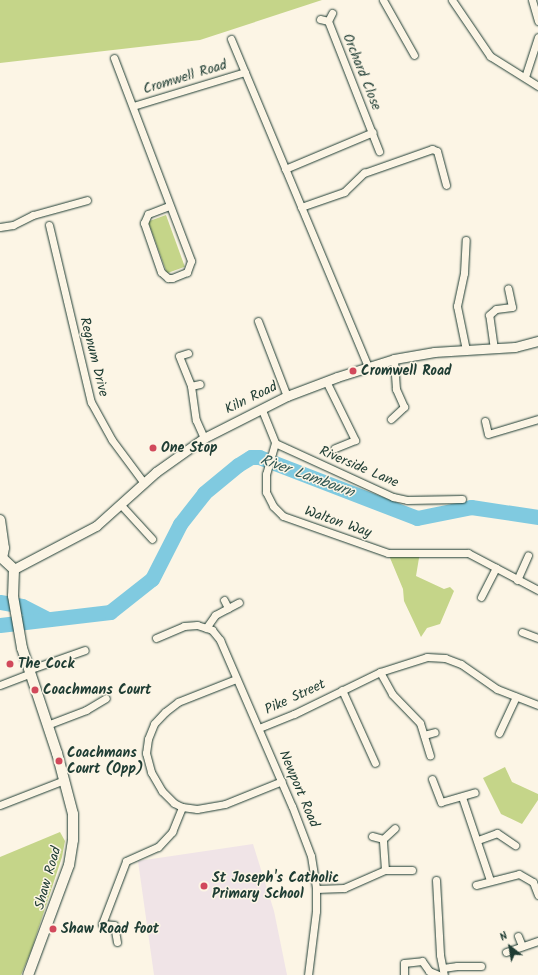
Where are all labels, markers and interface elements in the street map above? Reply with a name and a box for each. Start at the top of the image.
street label: Orchard Close [339,31,385,113]
street label: Cromwell Road [141,56,229,98]
street label: Regnum Drive [76,316,112,398]
place label: Cromwell Road [361,363,452,379]
marker: Cromwell Road [348,366,358,376]
street label: Kiln Road [222,378,280,418]
place label: One Stop [161,440,218,456]
marker: One Stop [148,443,158,453]
street label: Riverside Lane [317,443,401,491]
water label: River Lambourn [258,452,356,502]
street label: Walton Way [302,503,374,541]
place label: The Cock [18,656,74,672]
marker: The Cock [5,659,15,669]
street label: Pike Street [262,676,328,718]
place label: Coachmans Court [43,682,151,698]
marker: Coachmans Court [30,685,40,695]
place label: Coachmans Court (Opp) [67,745,143,778]
street label: Newport Road [275,748,323,830]
marker: Coachmans Court (Opp) [54,756,64,766]
street label: Shaw Road [31,845,65,911]
place label: St Joseph's Catholic Primary School [212,870,339,902]
marker: St Joseph's Catholic Primary School [199,881,209,891]
place label: Shaw Road foot [61,921,159,937]
marker: Shaw Road foot [48,924,58,934]
north arrow [490,927,530,967]
text: N [496,927,511,946]

